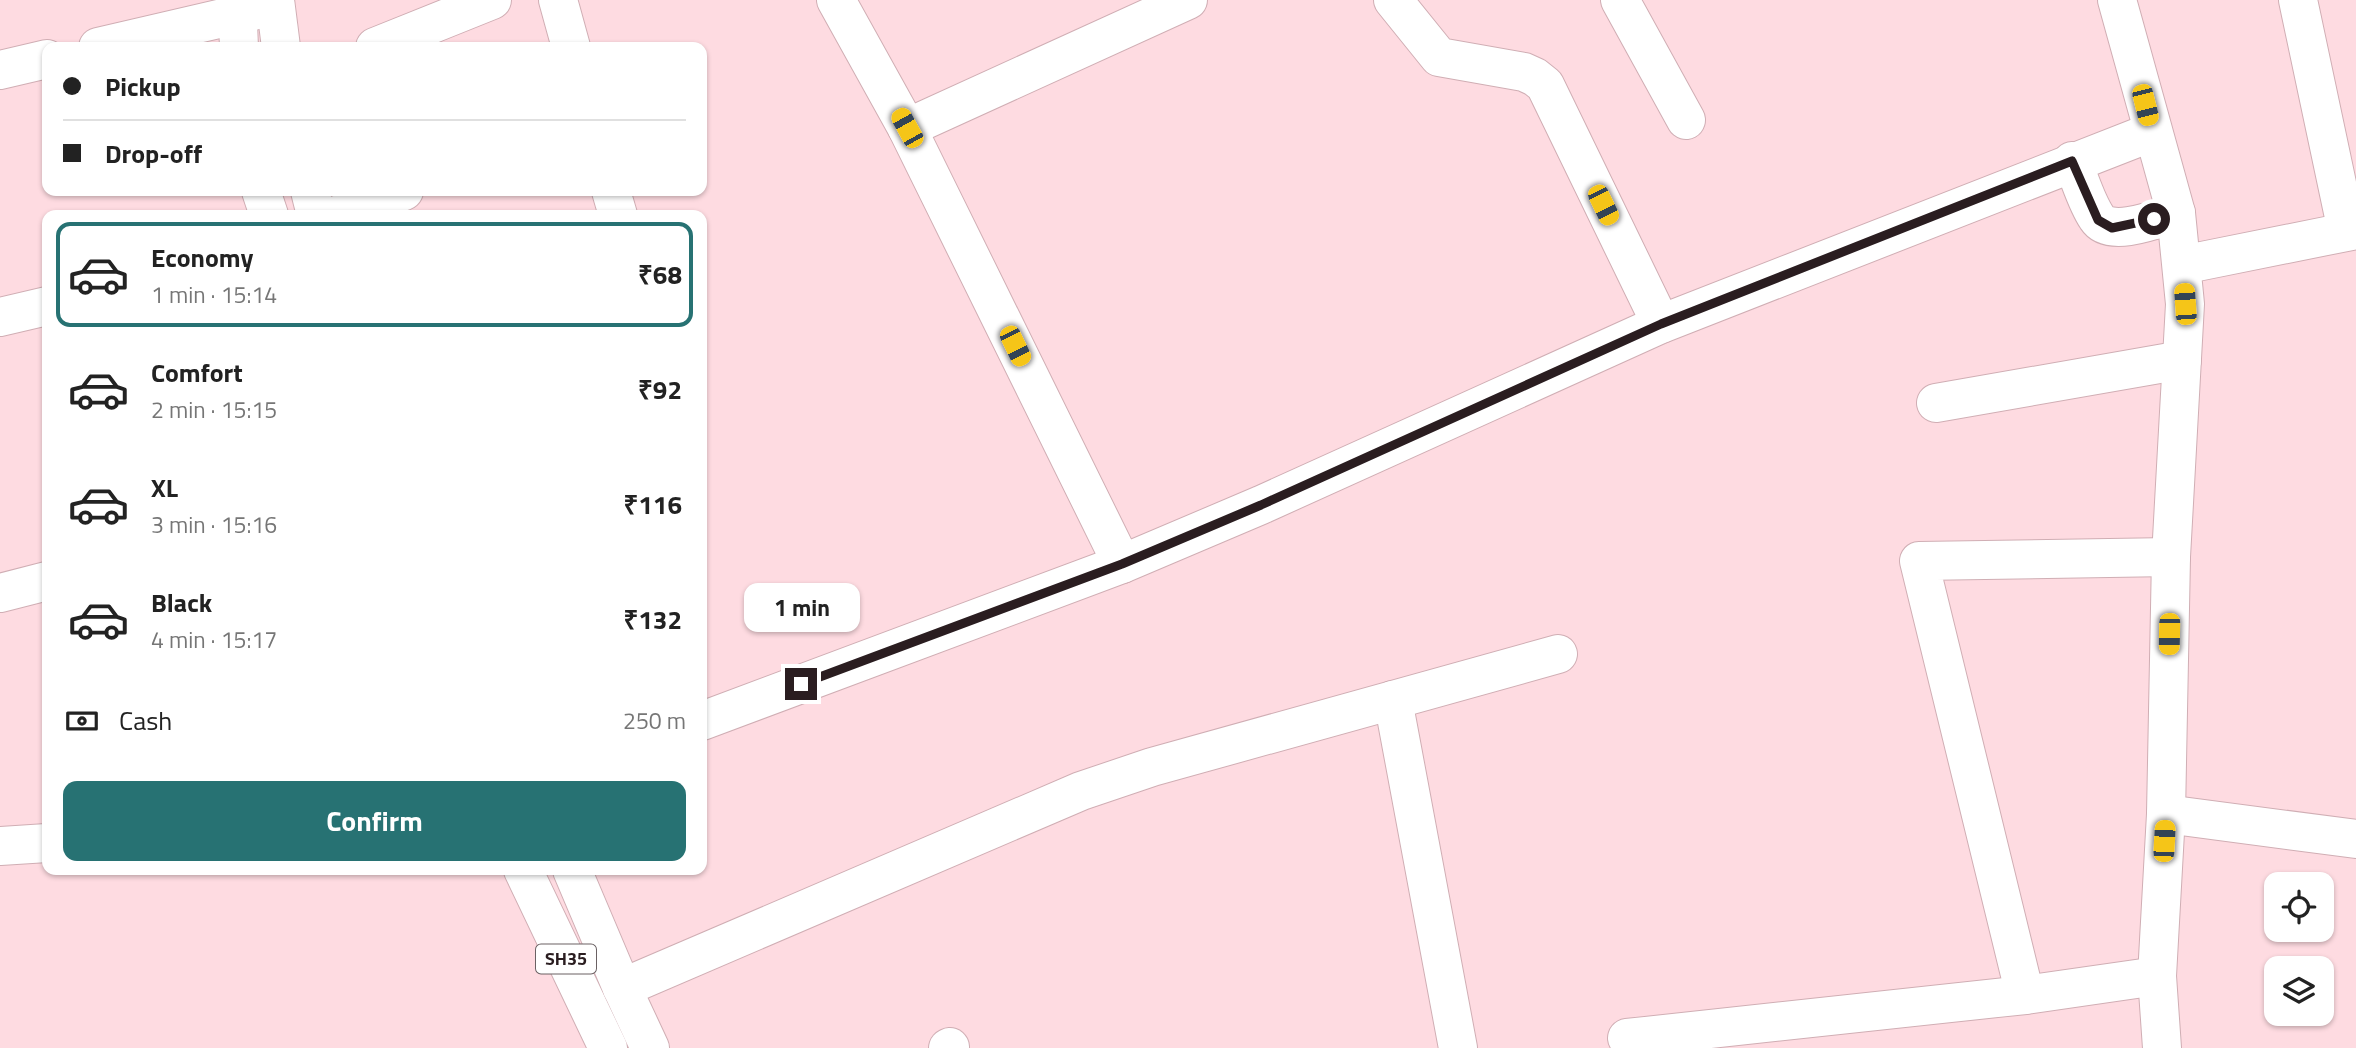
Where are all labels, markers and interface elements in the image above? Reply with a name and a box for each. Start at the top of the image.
text: Pickup [105,67,181,106]
car [2130,82,2161,128]
car [888,105,927,151]
text: Drop-off [105,134,202,173]
car [1585,182,1622,228]
route start [2138,203,2170,235]
text: Economy [151,238,253,277]
icon: car [67,243,130,306]
text: ₹68 [638,255,682,294]
text: 1 min · 15:14 [151,277,277,312]
car [2174,282,2197,326]
car [997,323,1034,369]
text: Comfort [151,353,243,392]
icon: car [67,358,130,421]
text: ₹92 [638,370,682,409]
text: 2 min · 15:15 [151,392,277,427]
text: XL [151,468,178,507]
icon: car [67,473,130,536]
text: ₹116 [623,485,682,524]
text: 3 min · 15:16 [151,507,277,542]
callout: 1 min [743,582,859,632]
text: Black [151,583,212,622]
icon: car [67,588,130,651]
text: 1 min [774,590,830,625]
text: ₹132 [623,600,682,639]
car [2159,613,2180,655]
text: 4 min · 15:17 [151,622,277,657]
route end [785,668,817,700]
text: Cash [119,701,172,740]
icon: cash [63,702,101,740]
text: 250 m [623,703,686,738]
button: Confirm [63,781,686,861]
car [2153,819,2176,863]
map controls [2264,872,2334,1026]
button: locate [2264,872,2334,942]
road number: SH35 [536,944,596,974]
button: layers [2264,956,2334,1026]

